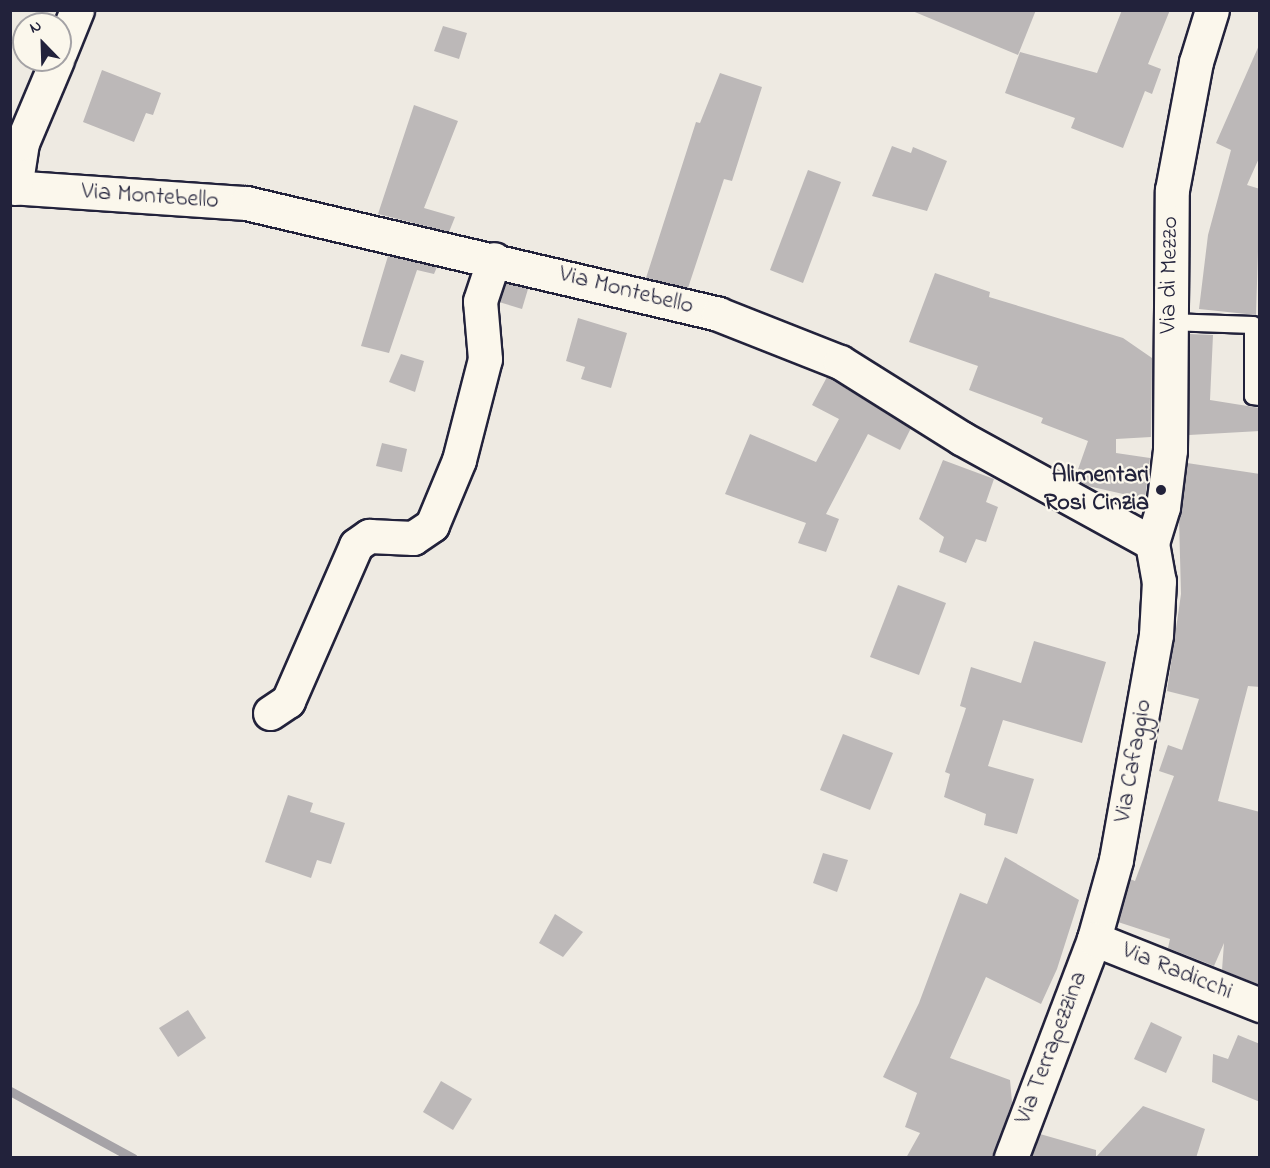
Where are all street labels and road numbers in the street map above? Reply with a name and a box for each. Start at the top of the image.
street label: Via Montebello [80,178,220,216]
street label: Via di Mezzo [1155,216,1185,334]
street label: Via Montebello [556,260,696,322]
street label: Via Cafaggio [1109,697,1159,825]
street label: Via Radicchi [1117,937,1237,1007]
street label: Via Terrapezzina [1010,968,1094,1128]

